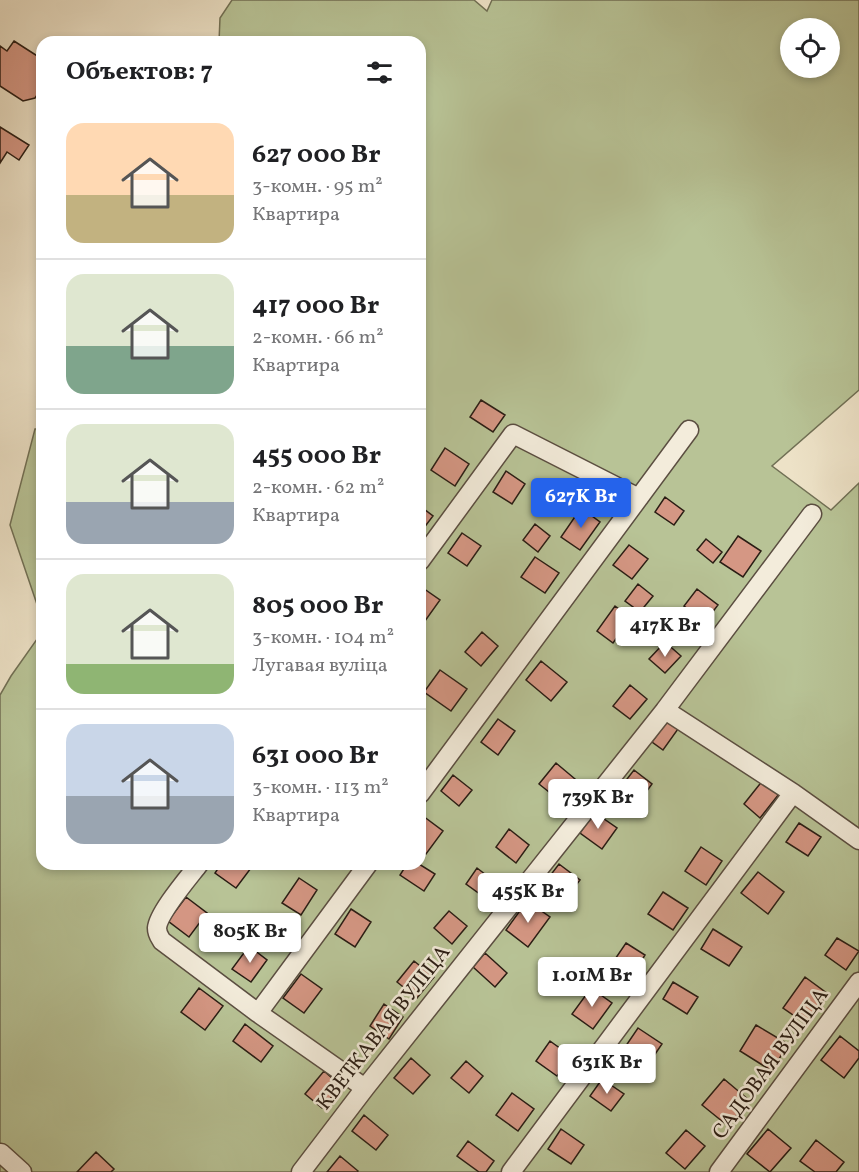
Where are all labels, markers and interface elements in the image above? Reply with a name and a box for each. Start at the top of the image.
map controls [780,18,840,78]
button: locate [780,18,840,78]
text: Объектов: 7 [66,54,213,90]
icon: filters [363,56,396,89]
text: 627 000 Br [252,137,381,173]
icon: home [114,147,186,219]
text: 3-комн. · 95 m² [252,173,383,201]
text: Квартира [252,201,340,229]
text: 417 000 Br [252,288,379,324]
icon: home [114,298,186,370]
text: 2-комн. · 66 m² [252,324,384,352]
text: Квартира [252,352,340,380]
text: 455 000 Br [252,438,381,474]
icon: home [114,448,186,520]
text: 2-комн. · 62 m² [252,474,384,502]
pin: 627K Br [526,478,636,529]
text: 627K Br [545,483,617,511]
text: Квартира [252,502,340,530]
text: 805 000 Br [252,588,383,624]
icon: home [114,598,186,670]
pin: 417K Br [610,607,720,658]
text: 417K Br [629,612,701,640]
text: 3-комн. · 104 m² [252,624,394,652]
text: Лугавая вуліца [252,652,388,680]
text: 631 000 Br [252,738,379,774]
icon: home [114,748,186,820]
text: 3-комн. · 113 m² [252,774,389,802]
pin: 739K Br [543,779,653,830]
text: 739K Br [562,784,634,812]
text: Квартира [252,802,340,830]
pin: 455K Br [473,873,583,924]
text: 455K Br [492,878,564,906]
pin: 805K Br [195,913,305,964]
text: 805K Br [213,918,287,946]
street label: КВЕТКАВАЯ ВУЛІЦА [310,939,458,1117]
pin: 1.01M Br [530,957,654,1008]
text: 1.01M Br [552,962,632,990]
street label: САДОВАЯ ВУЛІЦА [706,982,836,1146]
pin: 631K Br [552,1044,662,1095]
text: 631K Br [572,1049,642,1077]

